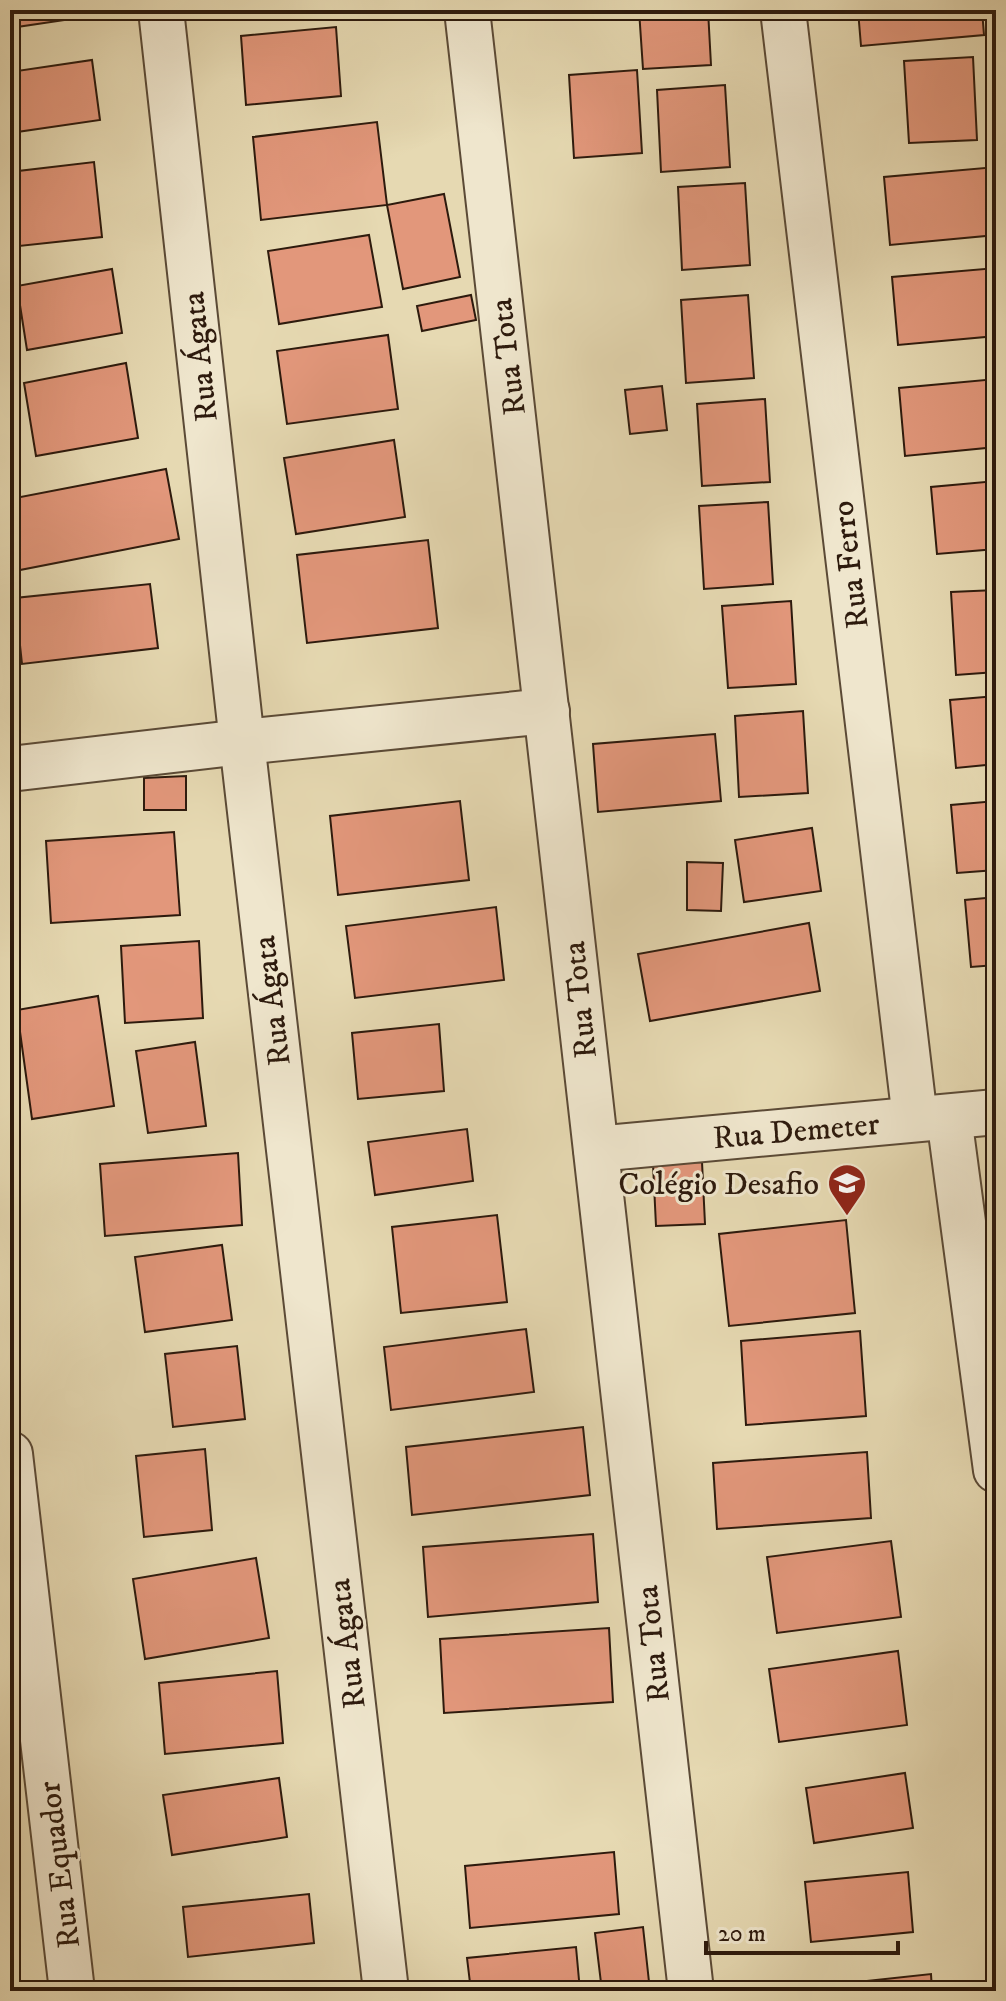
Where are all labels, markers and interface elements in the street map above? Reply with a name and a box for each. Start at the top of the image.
street label: Rua Ágata [174,289,228,424]
street label: Rua Tota [482,296,536,417]
street label: Rua Ferro [823,498,879,631]
street label: Rua Ágata [245,933,301,1068]
street label: Rua Tota [555,939,607,1060]
street label: Rua Demeter [711,1105,881,1159]
school or university icon: Colégio Desafio [826,1162,868,1217]
place label: Colégio Desafio [618,1165,819,1205]
street label: Rua Ágata [320,1576,376,1711]
street label: Rua Tota [628,1583,680,1704]
street label: Rua Equador [30,1779,90,1951]
scale bar [706,1905,898,1955]
text: 20 m [718,1919,766,1949]

